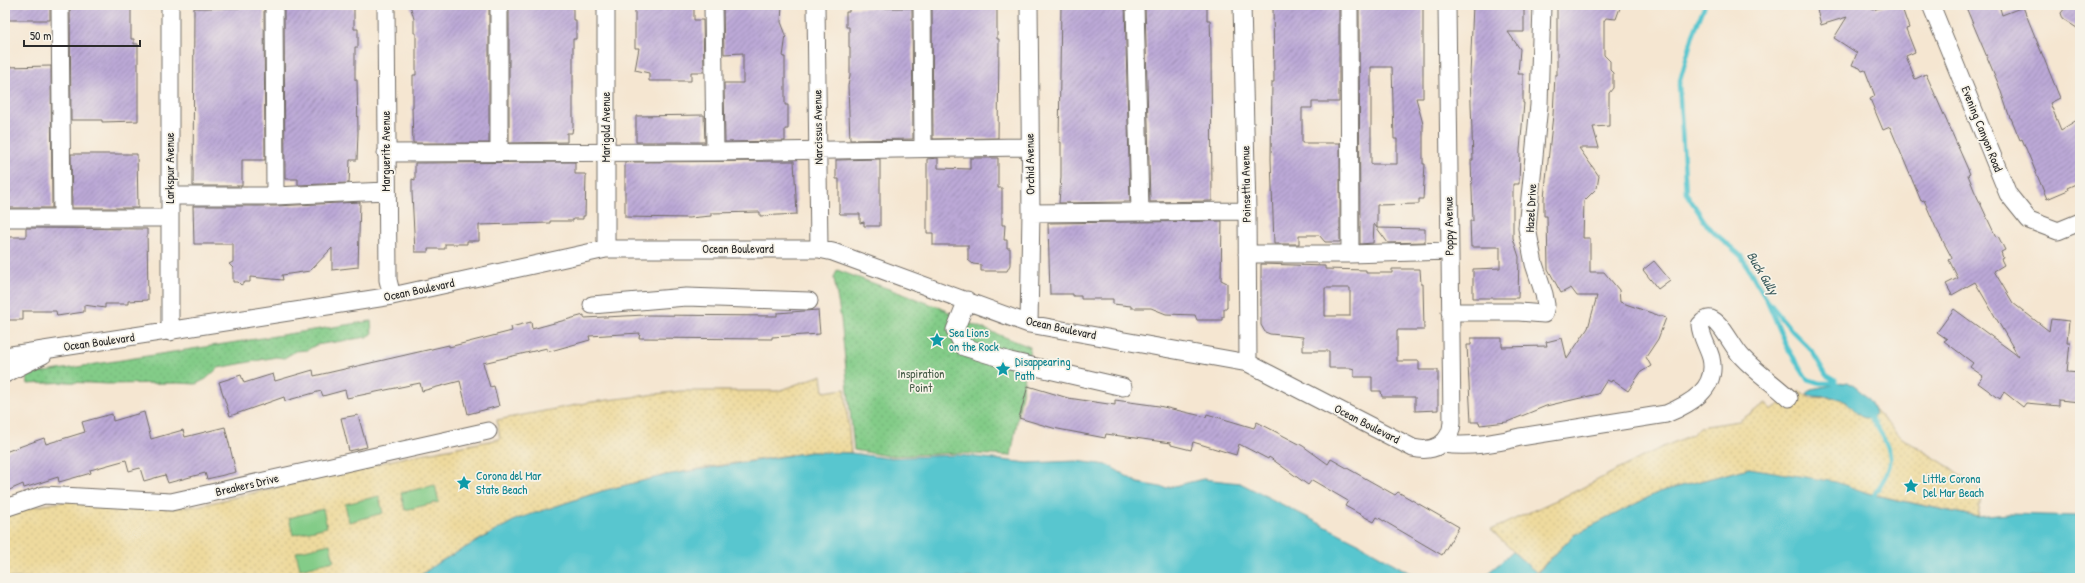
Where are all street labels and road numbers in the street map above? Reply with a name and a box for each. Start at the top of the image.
street label: Evening Canyon Road [1958,83,2008,174]
street label: Narcissus Avenue [808,89,827,165]
street label: Marigold Avenue [597,92,614,162]
street label: Marguerite Avenue [377,110,394,191]
street label: Larkspur Avenue [161,132,178,204]
street label: Orchid Avenue [1020,133,1039,195]
street label: Poinsettia Avenue [1236,145,1255,223]
street label: Hazel Drive [1521,183,1540,233]
street label: Poppy Avenue [1439,196,1458,256]
street label: Ocean Boulevard [702,240,774,257]
street label: Ocean Boulevard [382,274,456,305]
street label: Ocean Boulevard [1024,312,1098,343]
street label: Ocean Boulevard [62,328,136,355]
street label: Ocean Boulevard [1332,400,1403,447]
street label: Breakers Drive [214,469,280,500]

